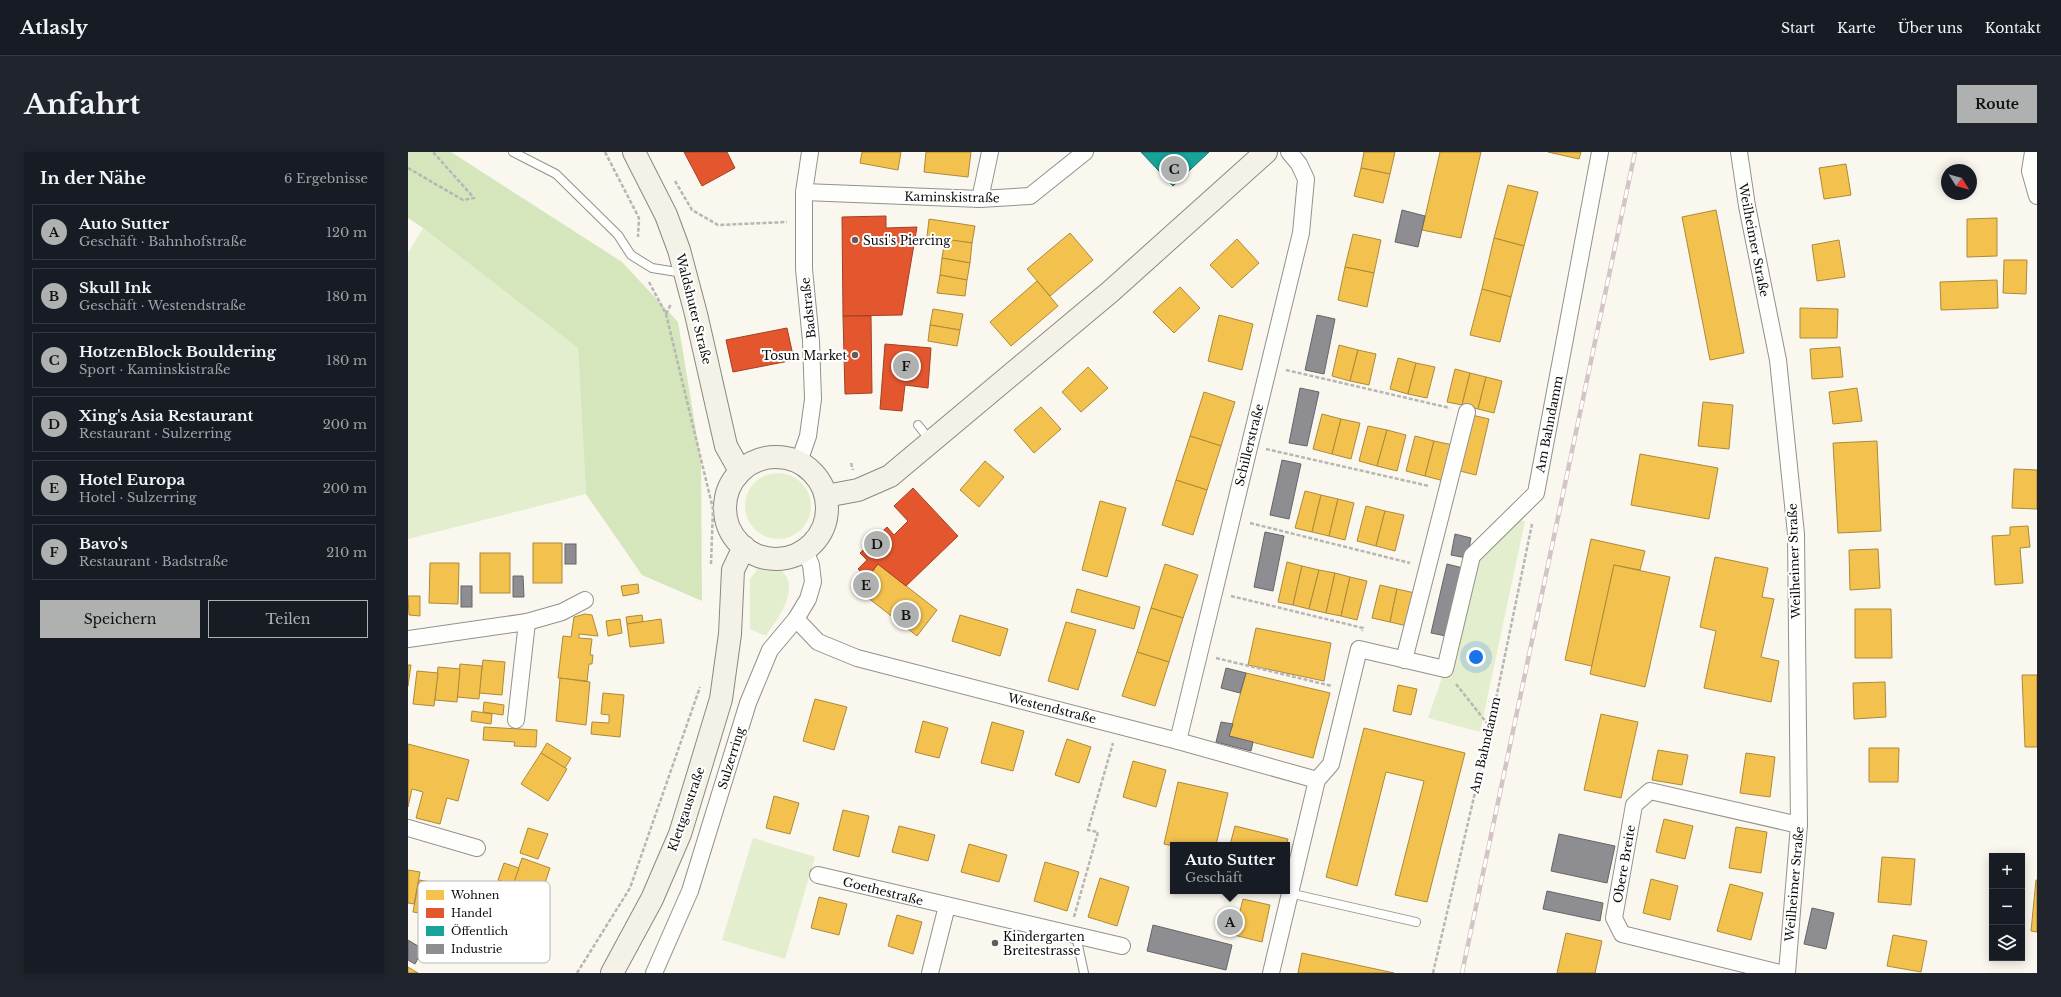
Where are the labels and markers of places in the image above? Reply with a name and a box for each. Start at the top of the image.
pin: C [1161,154,1187,184]
place label: Susi's Piercing [863,233,951,248]
marker: Susi's Piercing [850,235,860,245]
place label: Tosun Market [762,348,847,363]
marker: Tosun Market [850,350,860,360]
pin: F [893,351,919,381]
pin: D [864,529,890,559]
pin: E [853,570,879,600]
pin: B [893,600,919,630]
pin: A [1217,907,1243,937]
place label: Kindergarten Breitestrasse [1003,929,1085,958]
marker: Kindergarten Breitestrasse [990,938,1000,948]

